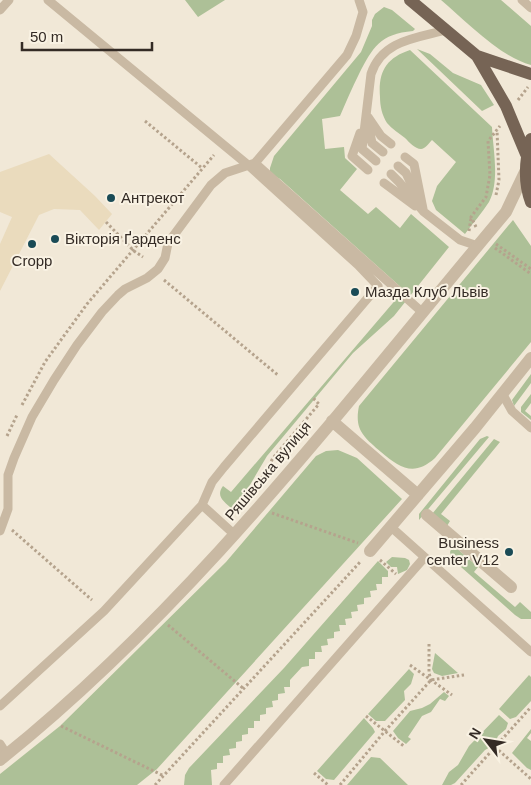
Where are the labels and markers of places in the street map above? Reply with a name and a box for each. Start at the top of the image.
place label: Антрекот [121,189,185,206]
marker: Антрекот [105,192,117,204]
place label: Вікторія Ґарденс [65,230,181,247]
marker: Вікторія Ґарденс [49,233,61,245]
marker: Cropp [26,238,38,250]
place label: Cropp [12,252,52,269]
place label: Мазда Клуб Львів [365,283,489,300]
marker: Мазда Клуб Львів [349,286,361,298]
place label: Business center V12 [426,534,499,568]
marker: Business center V12 [503,546,515,558]

